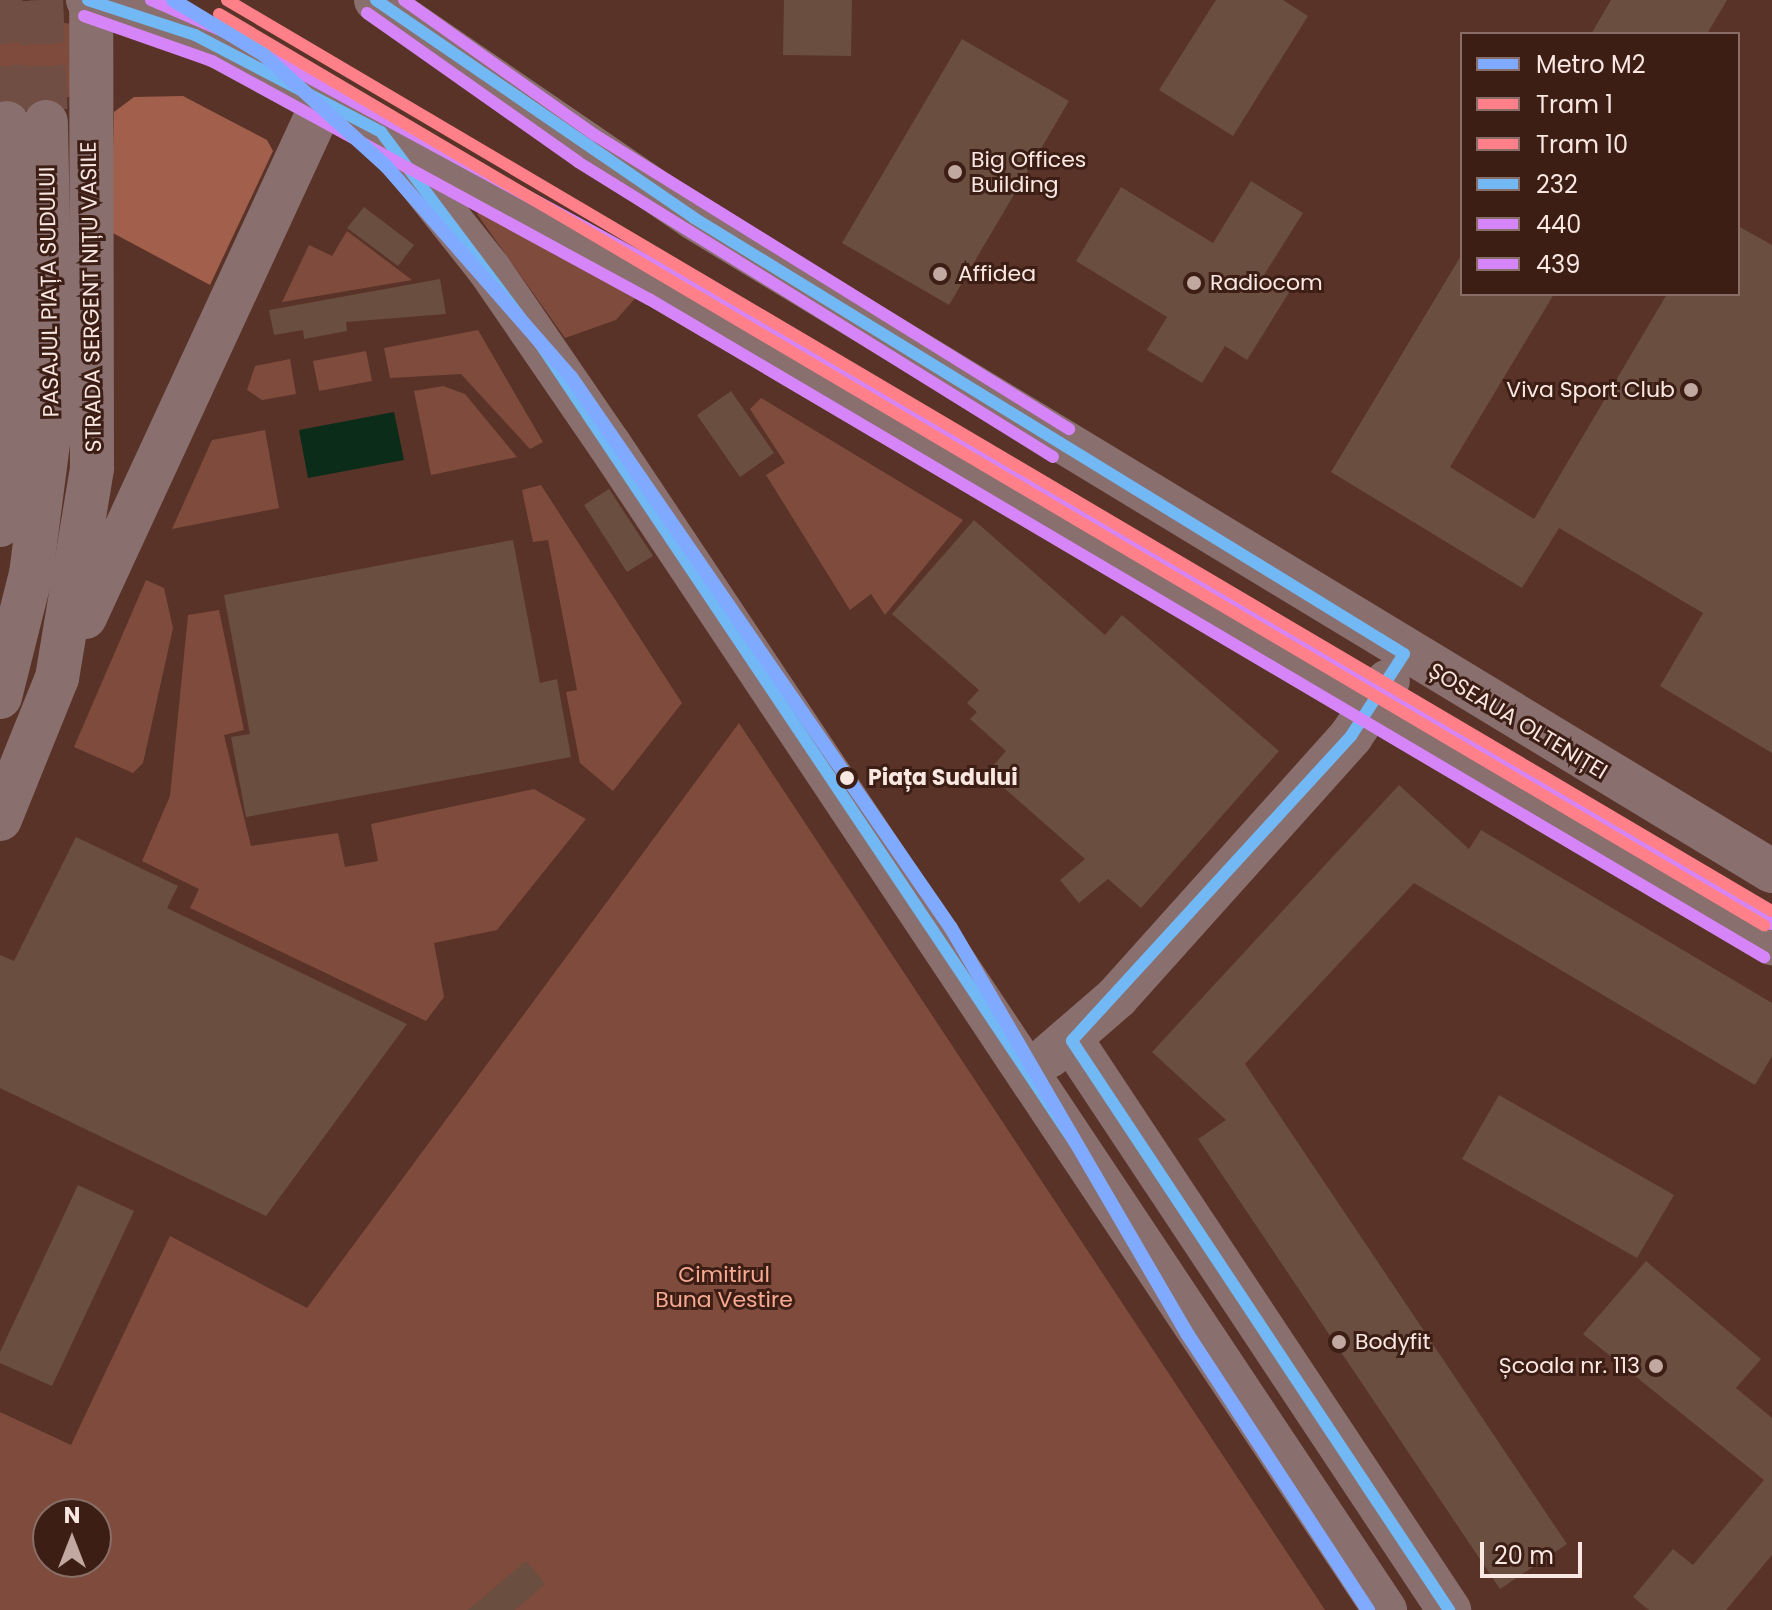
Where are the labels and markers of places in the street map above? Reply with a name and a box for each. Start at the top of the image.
place label: Big Offices Building [971,146,1086,198]
marker: Big Offices Building [946,163,964,181]
place label: Affidea [958,261,1036,287]
marker: Affidea [929,263,951,285]
place label: Radiocom [1210,270,1323,296]
marker: Radiocom [1185,274,1203,292]
place label: Viva Sport Club [1506,377,1675,403]
marker: Viva Sport Club [1682,381,1700,399]
marker: Piața Sudului [833,764,861,792]
place label: Piața Sudului [868,765,1018,791]
place label: Bodyfit [1355,1329,1430,1355]
marker: Bodyfit [1330,1333,1348,1351]
place label: Școala nr. 113 [1499,1353,1640,1379]
marker: Școala nr. 113 [1647,1357,1665,1375]

